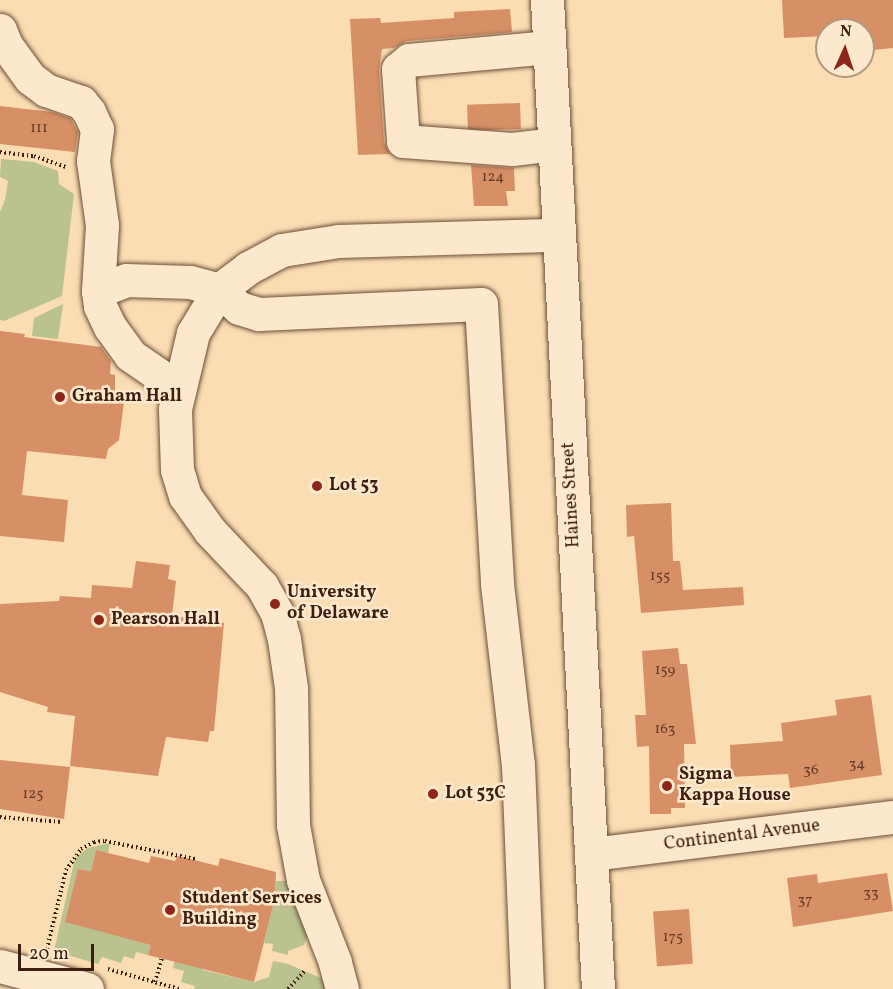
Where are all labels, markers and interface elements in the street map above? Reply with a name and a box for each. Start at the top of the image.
north arrow [815,18,875,78]
text: N [839,21,852,43]
house number: 111 [30,120,48,138]
house number: 124 [482,169,504,187]
place label: Graham Hall [72,386,182,408]
marker: Graham Hall [53,390,67,404]
street label: Haines Street [558,442,586,548]
place label: Lot 53 [329,475,378,497]
marker: Lot 53 [310,479,324,493]
house number: 155 [650,568,670,586]
place label: University of Delaware [287,583,387,626]
marker: University of Delaware [268,597,282,611]
place label: Pearson Hall [111,609,220,631]
marker: Pearson Hall [92,613,106,627]
house number: 159 [655,662,675,680]
house number: 163 [655,721,675,739]
house number: 34 [849,756,865,774]
house number: 36 [803,762,819,780]
place label: Sigma Kappa House [679,765,791,808]
marker: Sigma Kappa House [660,779,674,793]
place label: Lot 53C [445,783,506,805]
house number: 125 [22,786,44,804]
marker: Lot 53C [426,787,440,801]
street label: Continental Avenue [663,816,821,856]
house number: 33 [863,885,879,903]
place label: Student Services Building [182,889,322,932]
house number: 37 [798,892,812,910]
marker: Student Services Building [163,903,177,917]
house number: 175 [663,929,683,947]
scale bar [21,932,98,970]
text: 20 m [29,942,69,967]

